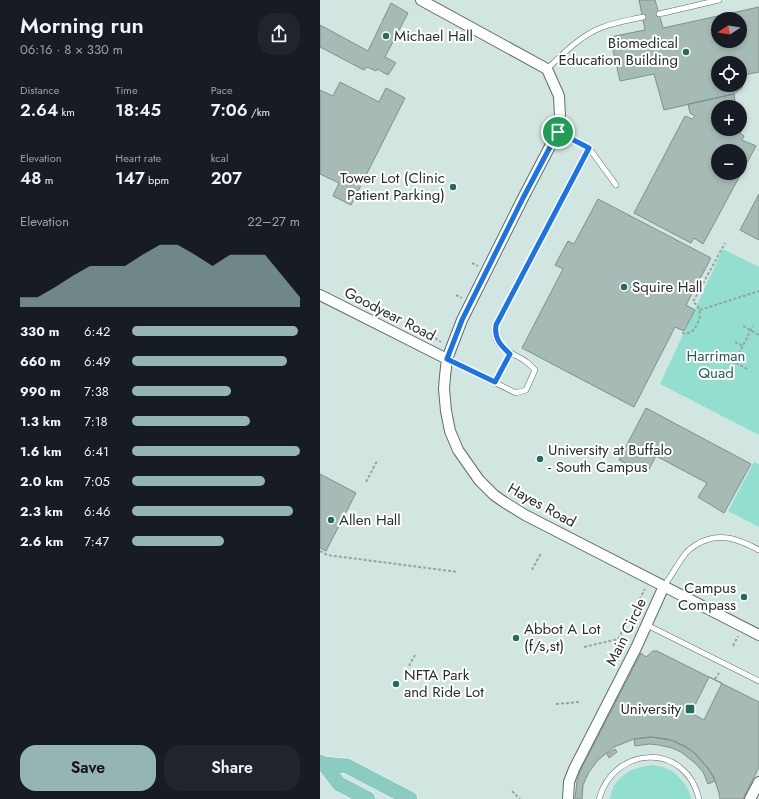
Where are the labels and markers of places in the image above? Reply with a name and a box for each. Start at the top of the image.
place label: Michael Hall [394,25,473,47]
marker: Michael Hall [381,31,391,41]
place label: Biomedical Education Building [558,32,678,71]
marker: Biomedical Education Building [681,47,691,57]
pin [541,115,575,149]
place label: Tower Lot (Clinic Patient Parking) [340,167,445,206]
marker: Tower Lot (Clinic Patient Parking) [448,182,458,192]
place label: Squire Hall [632,276,703,298]
marker: Squire Hall [619,282,629,292]
place label: University at Buffalo - South Campus [548,439,672,478]
marker: University at Buffalo - South Campus [535,454,545,464]
place label: Allen Hall [339,509,401,531]
marker: Allen Hall [326,515,336,525]
place label: Campus Compass [678,577,736,616]
marker: Campus Compass [739,592,749,602]
place label: Abbot A Lot (f/s,st) [524,618,601,657]
marker: Abbot A Lot (f/s,st) [511,633,521,643]
place label: NFTA Park and Ride Lot [404,664,484,703]
marker: NFTA Park and Ride Lot [391,679,401,689]
place label: University [620,698,681,720]
marker: University [684,703,696,715]

